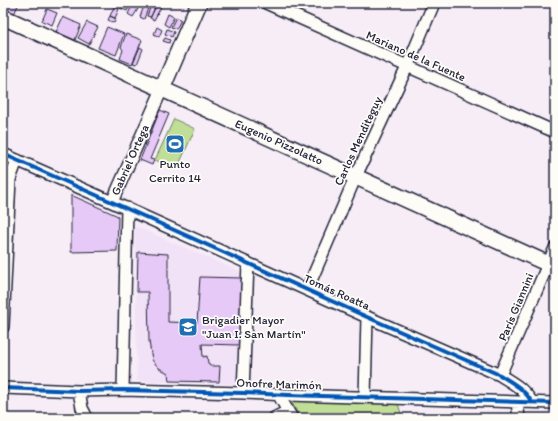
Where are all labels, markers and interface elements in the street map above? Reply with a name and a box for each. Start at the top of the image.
street label: Mariano de la Fuente [364,28,468,84]
street label: Carlos Menditeguy [331,94,385,188]
street label: Eugenio Pizzolatto [233,116,325,168]
street label: Gabriel Ortega [108,122,152,198]
sports icon: Punto Cerrito 14 [164,133,186,155]
place label: Punto Cerrito 14 [149,157,201,185]
street label: Tomás Roatta [302,271,373,313]
street label: París Giannini [495,271,537,343]
place label: Brigadier Mayor "Juan I. San Martín" [202,313,306,341]
school or university icon: Brigadier Mayor "Juan I. San Martín" [177,316,199,338]
street label: Onofre Marimón [236,376,322,392]

